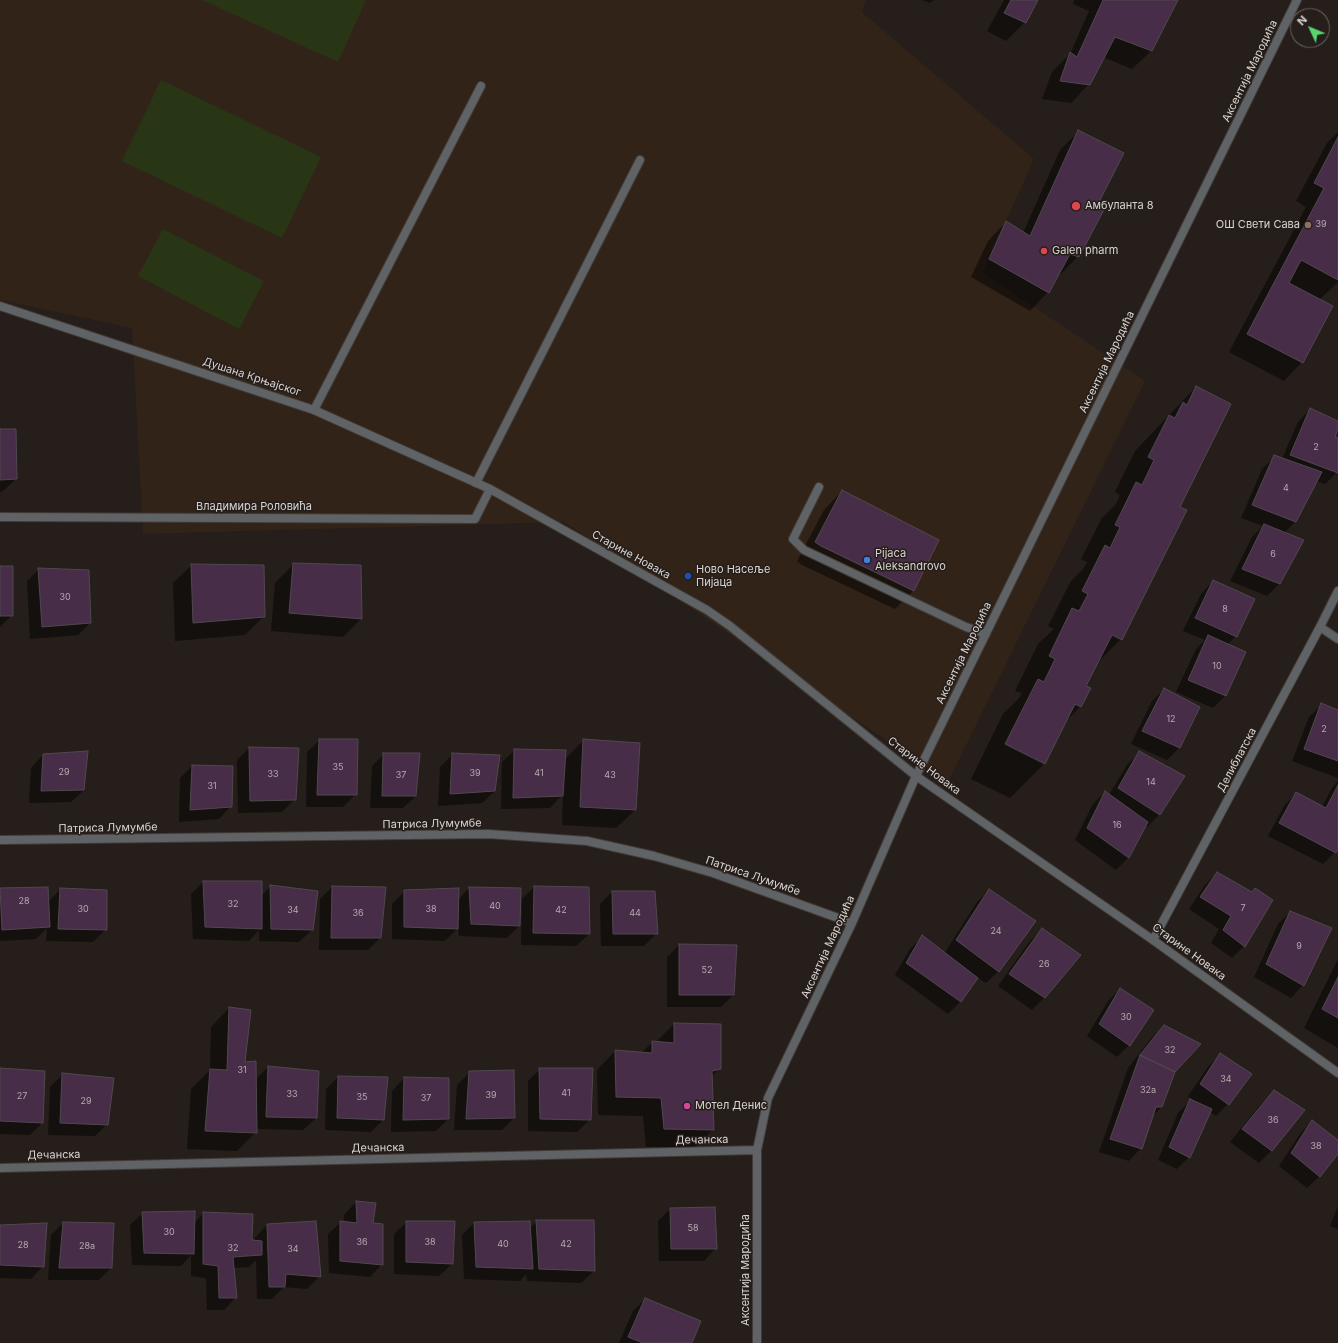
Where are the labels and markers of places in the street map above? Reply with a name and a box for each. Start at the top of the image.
place label: Амбуланта 8 [1085,199,1153,213]
marker: Амбуланта 8 [1070,200,1082,212]
place label: ОШ Свети Сава [1216,218,1300,232]
marker: ОШ Свети Сава [1303,220,1313,230]
place label: Galen pharm [1052,244,1118,258]
marker: Galen pharm [1039,246,1049,256]
place label: Pijaca Aleksandrovo [875,547,946,573]
marker: Pijaca Aleksandrovo [862,555,872,565]
place label: Ново Насеље Пијаца [696,563,770,589]
marker: Ново Насеље Пијаца [683,571,693,581]
place label: Мотел Денис [695,1099,767,1113]
marker: Мотел Денис [682,1101,692,1111]

